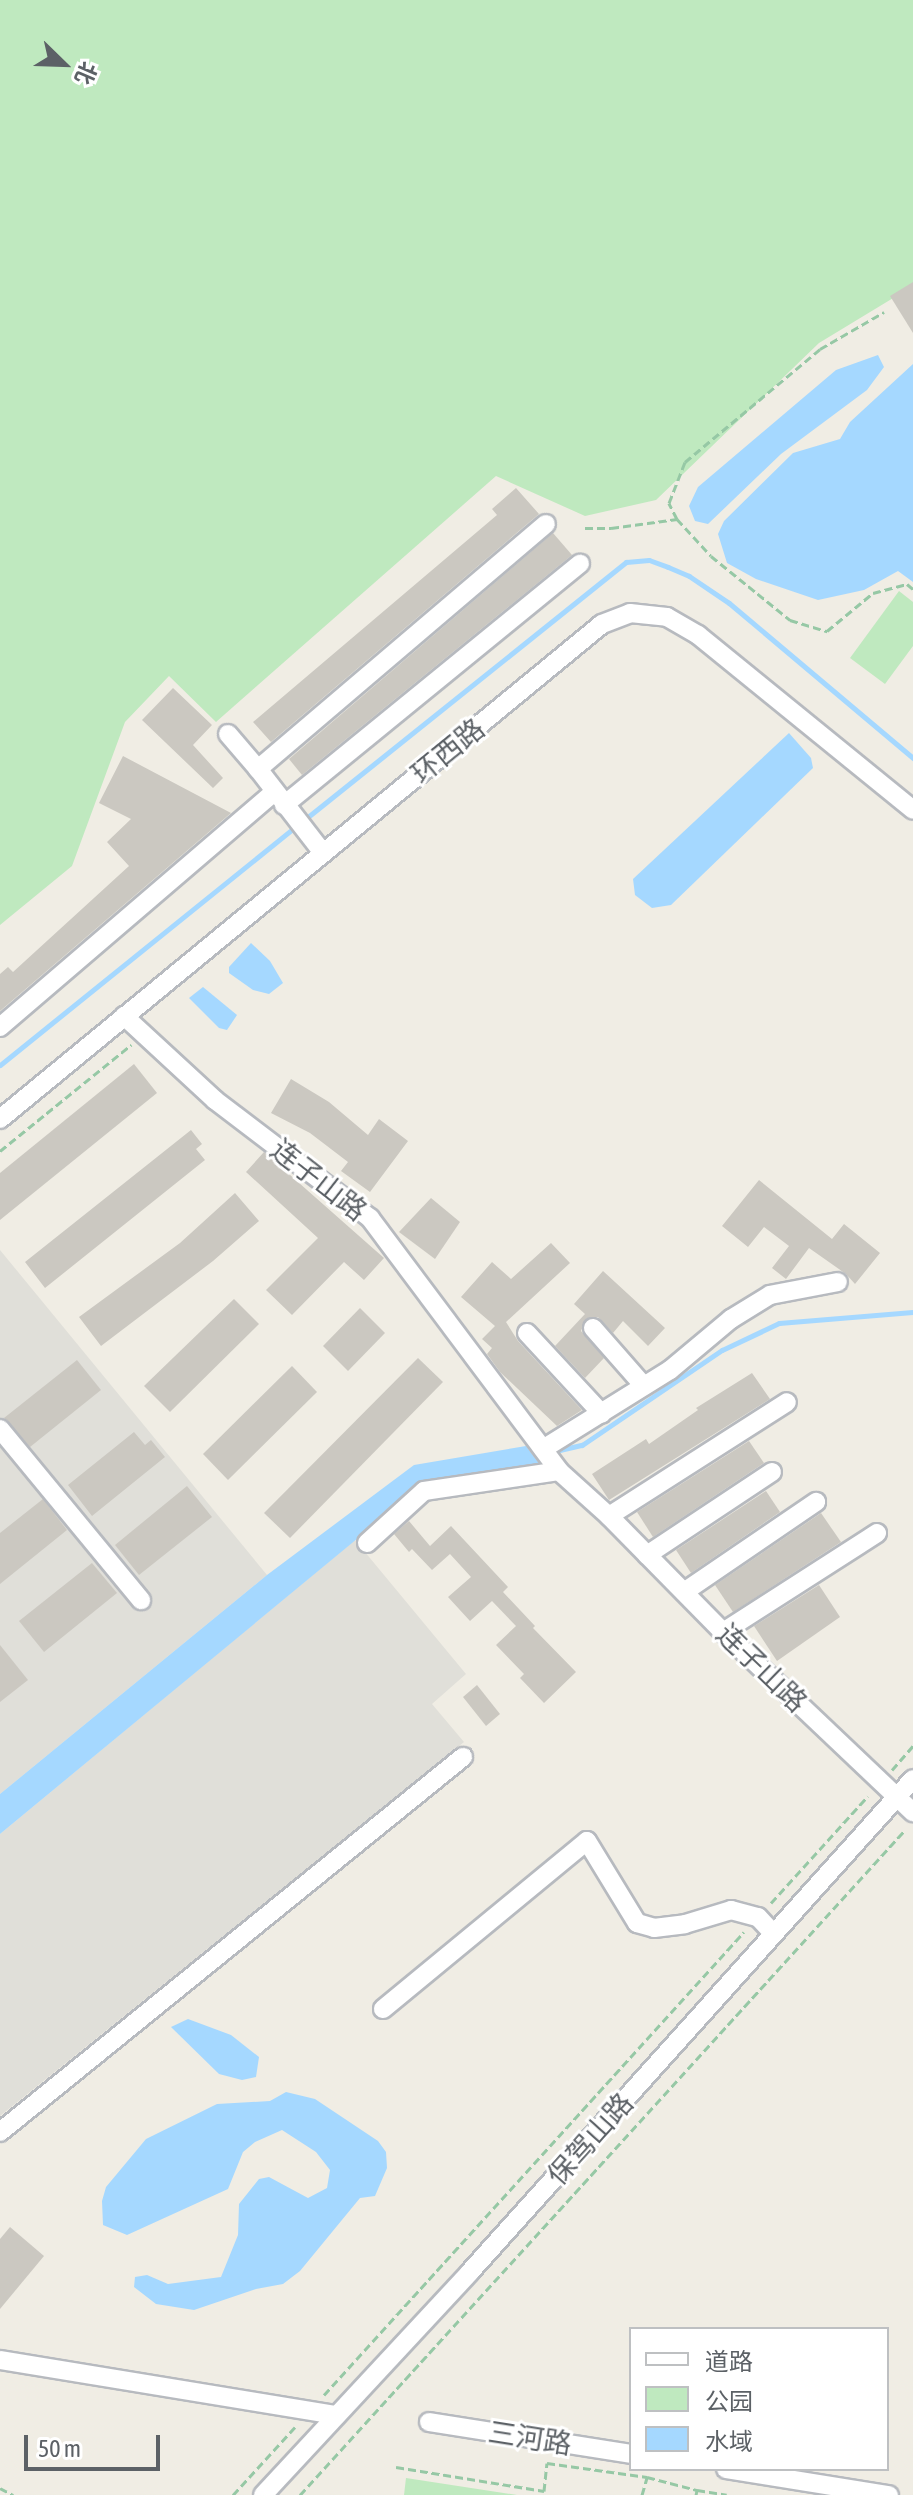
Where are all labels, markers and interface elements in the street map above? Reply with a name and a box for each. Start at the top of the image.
north arrow [24,24,104,104]
text: 北 [70,58,102,89]
street label: 环西路 [405,712,491,790]
street label: 连子山路 [265,1132,373,1228]
street label: 连子山路 [710,1617,814,1719]
street label: 保驾山路 [540,2086,640,2192]
legend [629,2327,889,2471]
text: 道路 [705,2348,753,2375]
text: 公园 [705,2388,753,2415]
street label: 三河路 [486,2415,574,2461]
scale bar [28,2419,164,2469]
text: 水域 [705,2428,753,2455]
text: 50 m [38,2435,81,2462]

